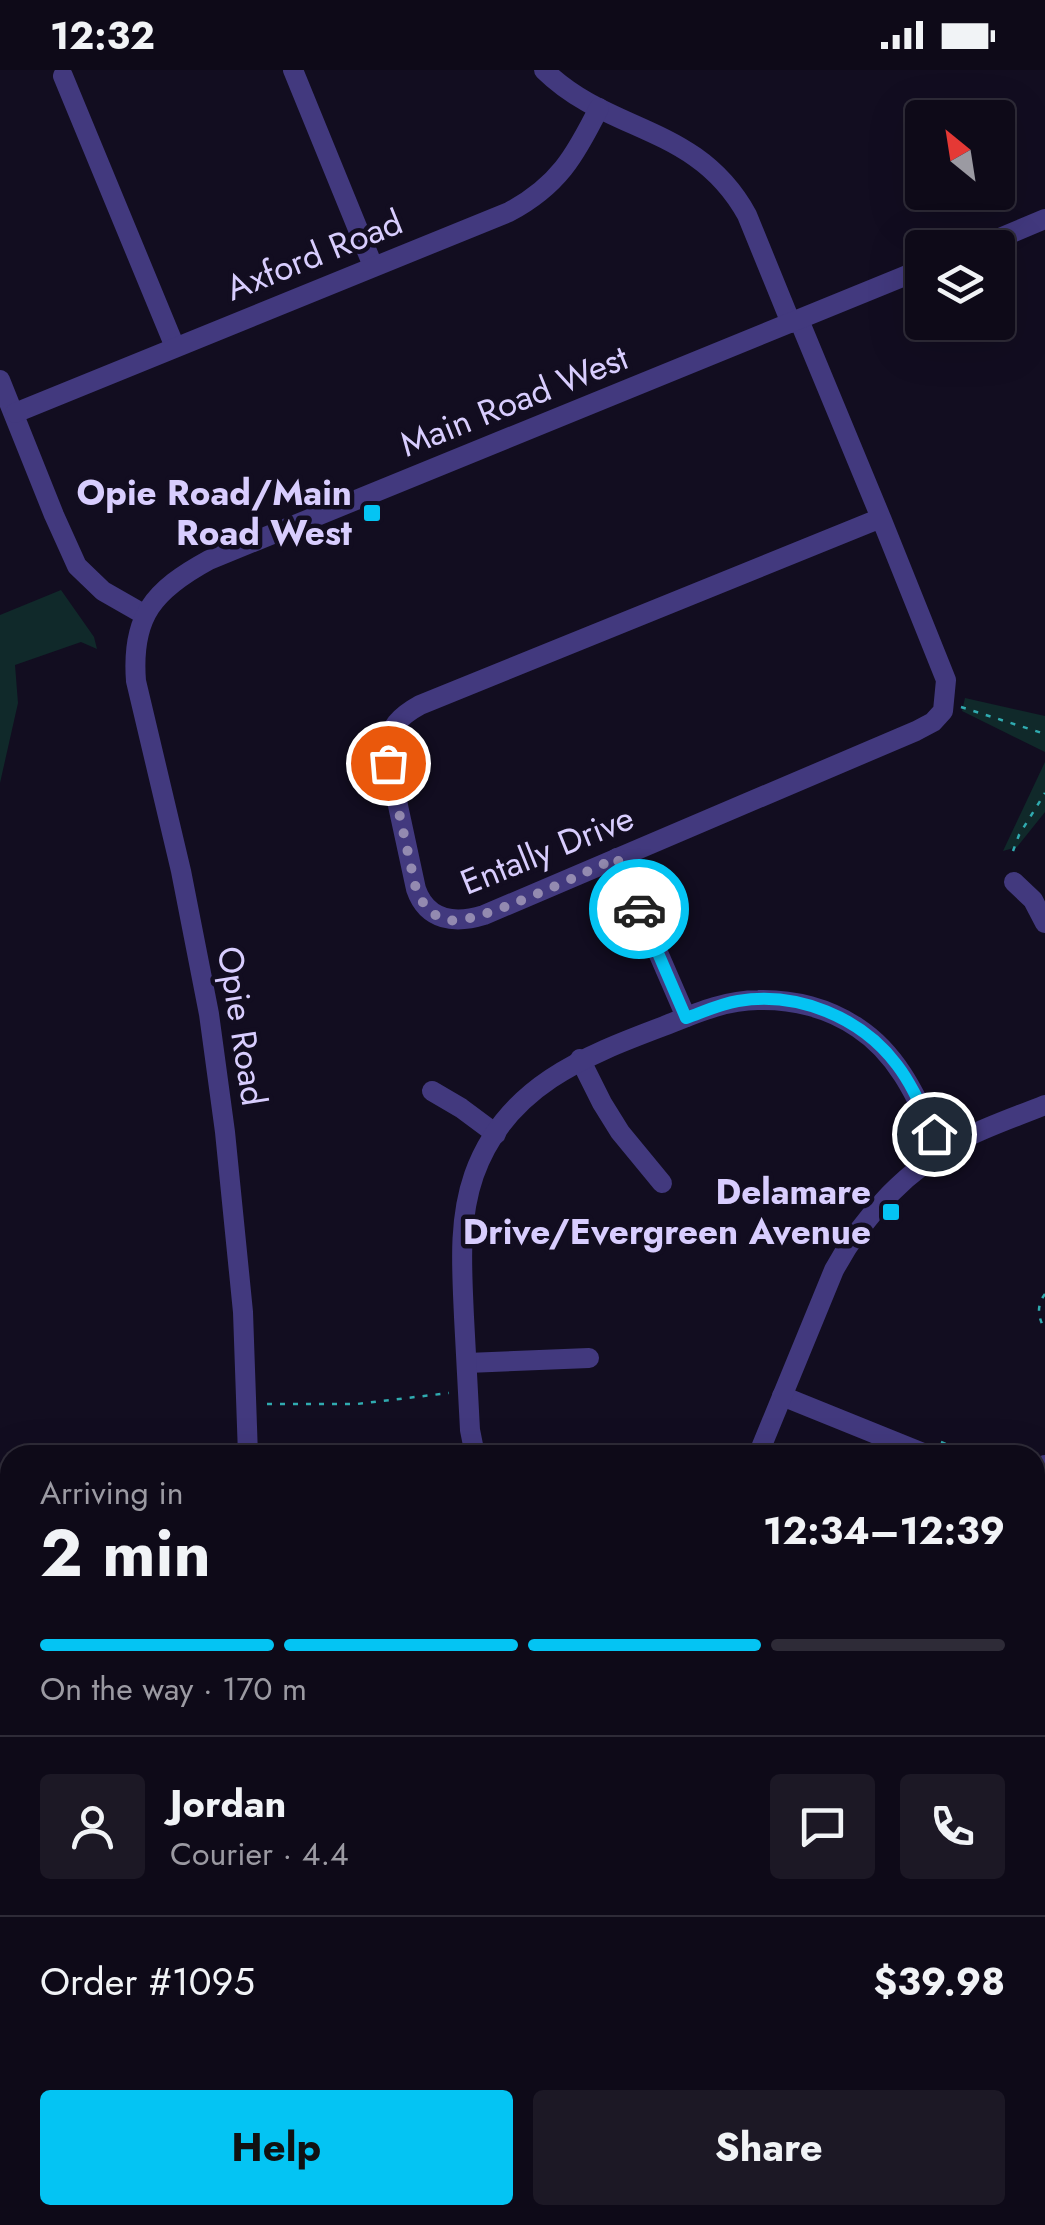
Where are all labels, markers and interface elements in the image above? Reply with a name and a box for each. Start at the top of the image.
text: 12:32 [50,8,155,63]
north arrow [905,100,1015,210]
map controls [905,100,1015,340]
street label: Axford Road [218,197,410,313]
button: layers [905,230,1015,340]
street label: Main Road West [393,332,636,469]
place label: Opie Road/Main Road West [77,468,352,558]
marker: Opie Road/Main Road West [361,502,383,524]
pin [346,721,431,806]
icon: bag [361,736,416,791]
street label: Entally Drive [453,793,641,907]
courier [589,859,689,959]
icon: car [612,882,667,937]
street label: Opie Road [205,943,279,1109]
pin [892,1092,977,1177]
icon: home [907,1107,962,1162]
place label: Delamare Drive/Evergreen Avenue [463,1167,871,1257]
marker: Delamare Drive/Evergreen Avenue [880,1201,902,1223]
text: Arriving in [40,1470,184,1516]
text: 12:34–12:39 [763,1503,1005,1558]
text: 2 min [40,1506,211,1600]
text: On the way · 170 m [40,1666,307,1712]
button: person [40,1774,145,1879]
button: chat [770,1774,875,1879]
button: phone [900,1774,1005,1879]
text: Jordan [170,1776,286,1831]
text: Courier · 4.4 [170,1831,349,1877]
text: Order #1095 [40,1954,255,2009]
text: $39.98 [874,1954,1005,2009]
button: Help [40,2090,513,2205]
button: Share [533,2090,1005,2205]

